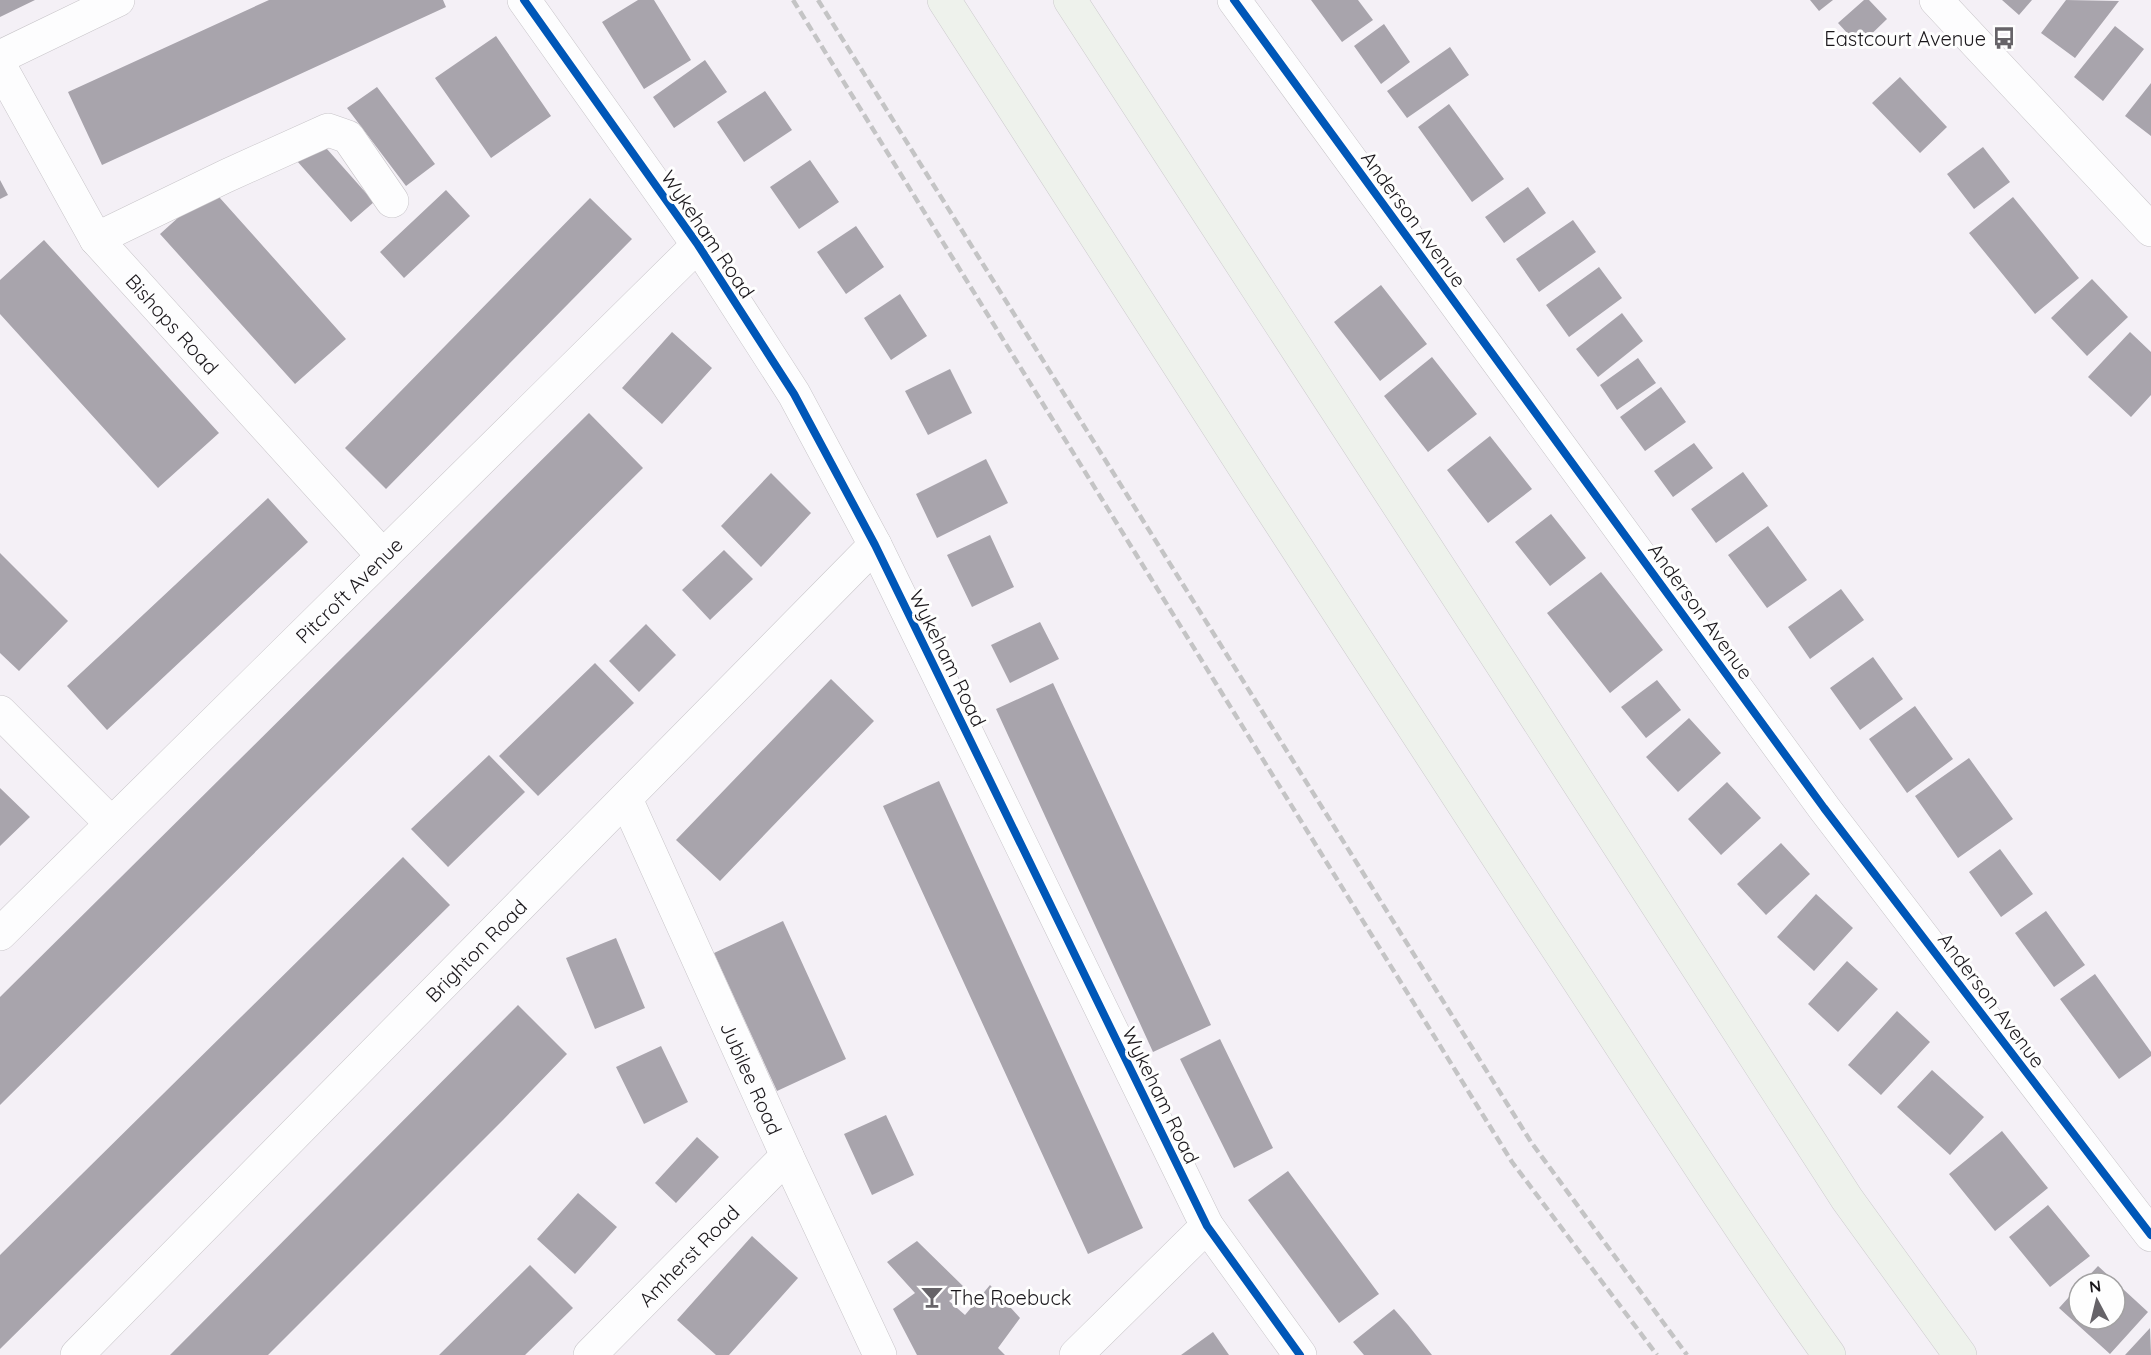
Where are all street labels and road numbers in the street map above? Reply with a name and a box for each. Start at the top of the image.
street label: Anderson Avenue [1356,146,1472,292]
street label: Wykeham Road [656,165,760,303]
street label: Bishops Road [121,268,224,379]
street label: Pitcroft Avenue [290,531,408,648]
street label: Anderson Avenue [1643,538,1759,684]
street label: Wykeham Road [904,586,992,730]
street label: Brighton Road [420,894,532,1007]
street label: Anderson Avenue [1933,928,2051,1072]
street label: Jubilee Road [715,1017,788,1138]
street label: Wykeham Road [1117,1023,1205,1167]
street label: Amherst Road [633,1199,744,1312]

